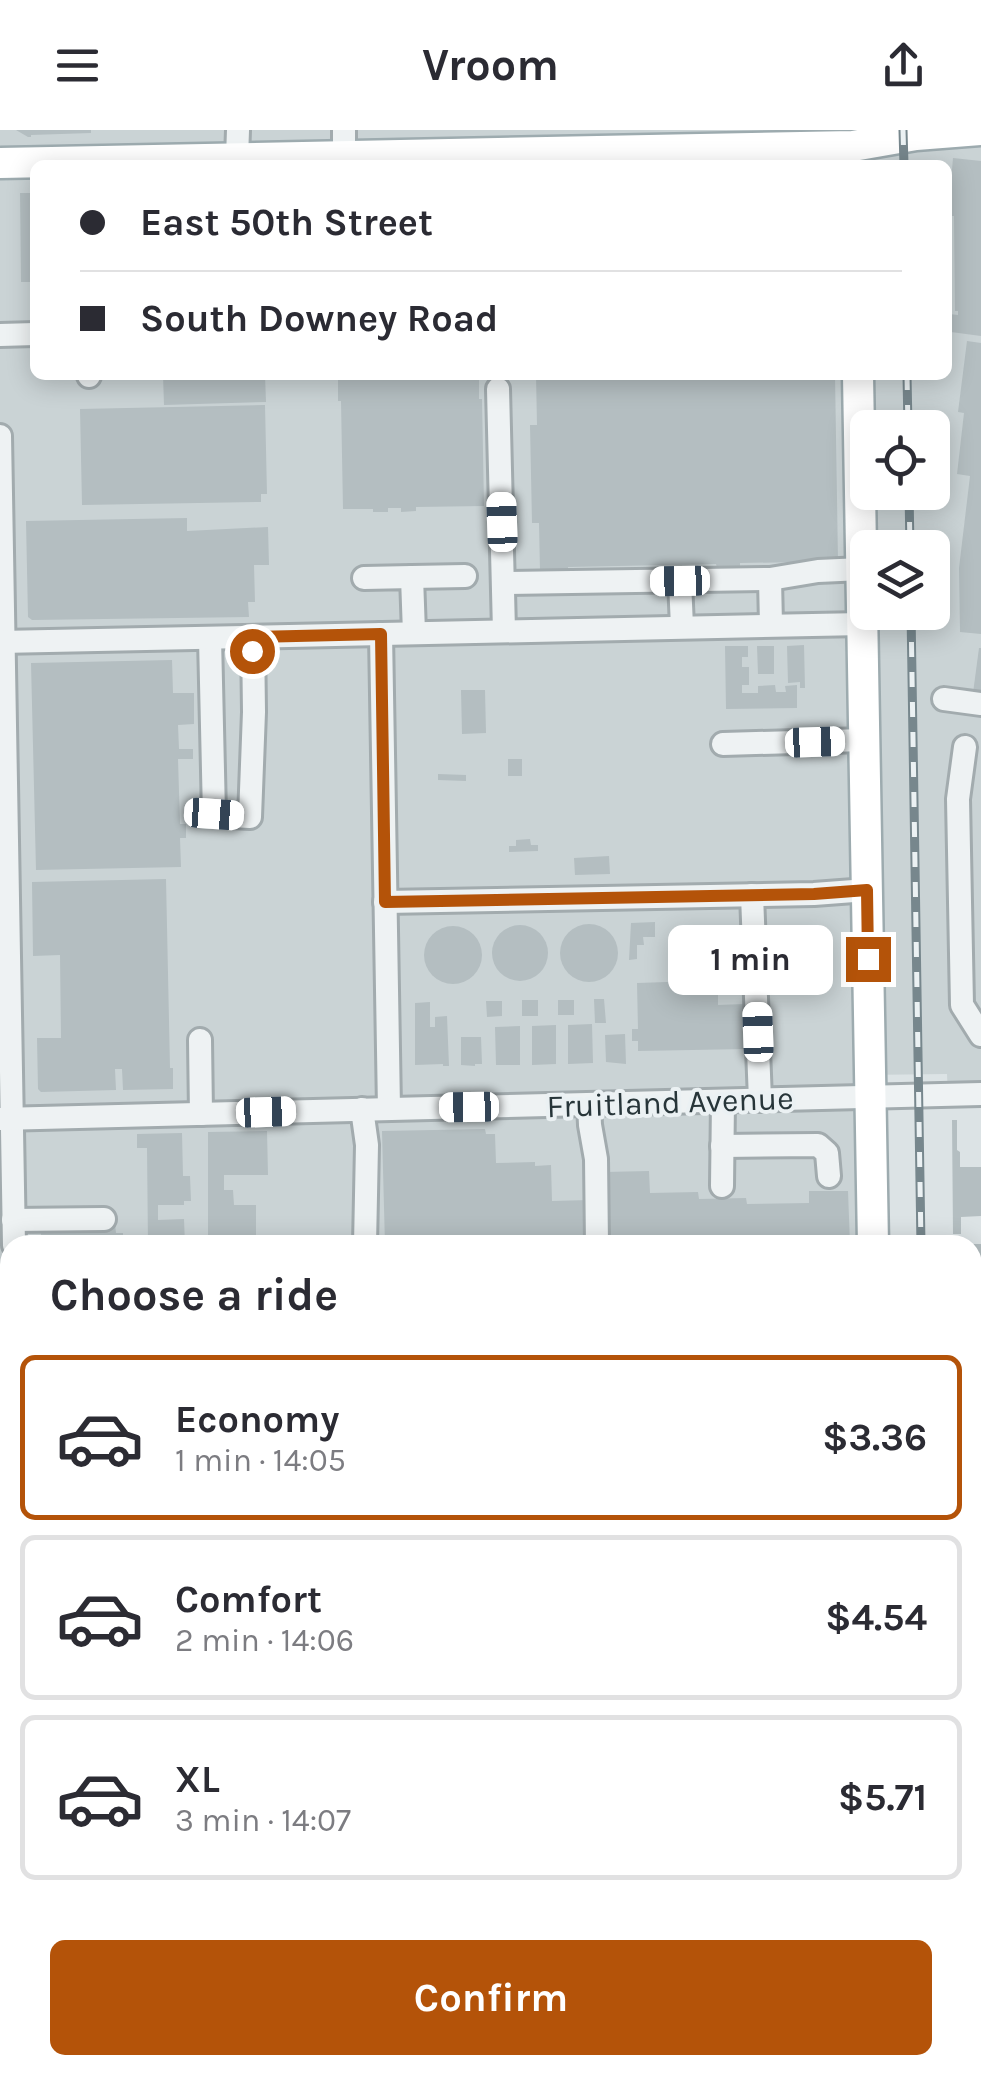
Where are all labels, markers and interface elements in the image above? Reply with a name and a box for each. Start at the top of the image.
icon: menu [50,38,105,93]
icon: share [876,38,931,93]
text: Vroom [422,39,559,91]
text: East 50th Street [140,200,433,245]
text: South Downey Road [140,296,498,341]
map controls [850,410,950,630]
button: locate [850,410,950,510]
car [486,491,518,553]
button: layers [850,530,950,630]
car [650,565,710,597]
route start [230,629,275,674]
car [784,726,846,758]
car [183,797,245,831]
callout: 1 min [668,924,833,994]
route end [846,937,891,982]
text: 1 min [710,941,791,978]
car [742,1001,774,1063]
street label: Fruitland Avenue [546,1080,794,1125]
car [439,1091,499,1123]
car [235,1096,297,1128]
text: Choose a ride [50,1269,338,1321]
icon: car [55,1393,145,1483]
text: Economy [175,1397,339,1442]
text: $3.36 [822,1415,927,1460]
text: 1 min · 14:05 [175,1442,346,1479]
icon: car [55,1573,145,1663]
text: Comfort [175,1577,322,1622]
text: $4.54 [825,1595,927,1640]
text: 2 min · 14:06 [175,1622,354,1659]
icon: car [55,1753,145,1843]
text: XL [175,1757,220,1802]
text: $5.71 [838,1775,927,1820]
text: 3 min · 14:07 [175,1802,351,1839]
button: Confirm [50,1940,932,2055]

